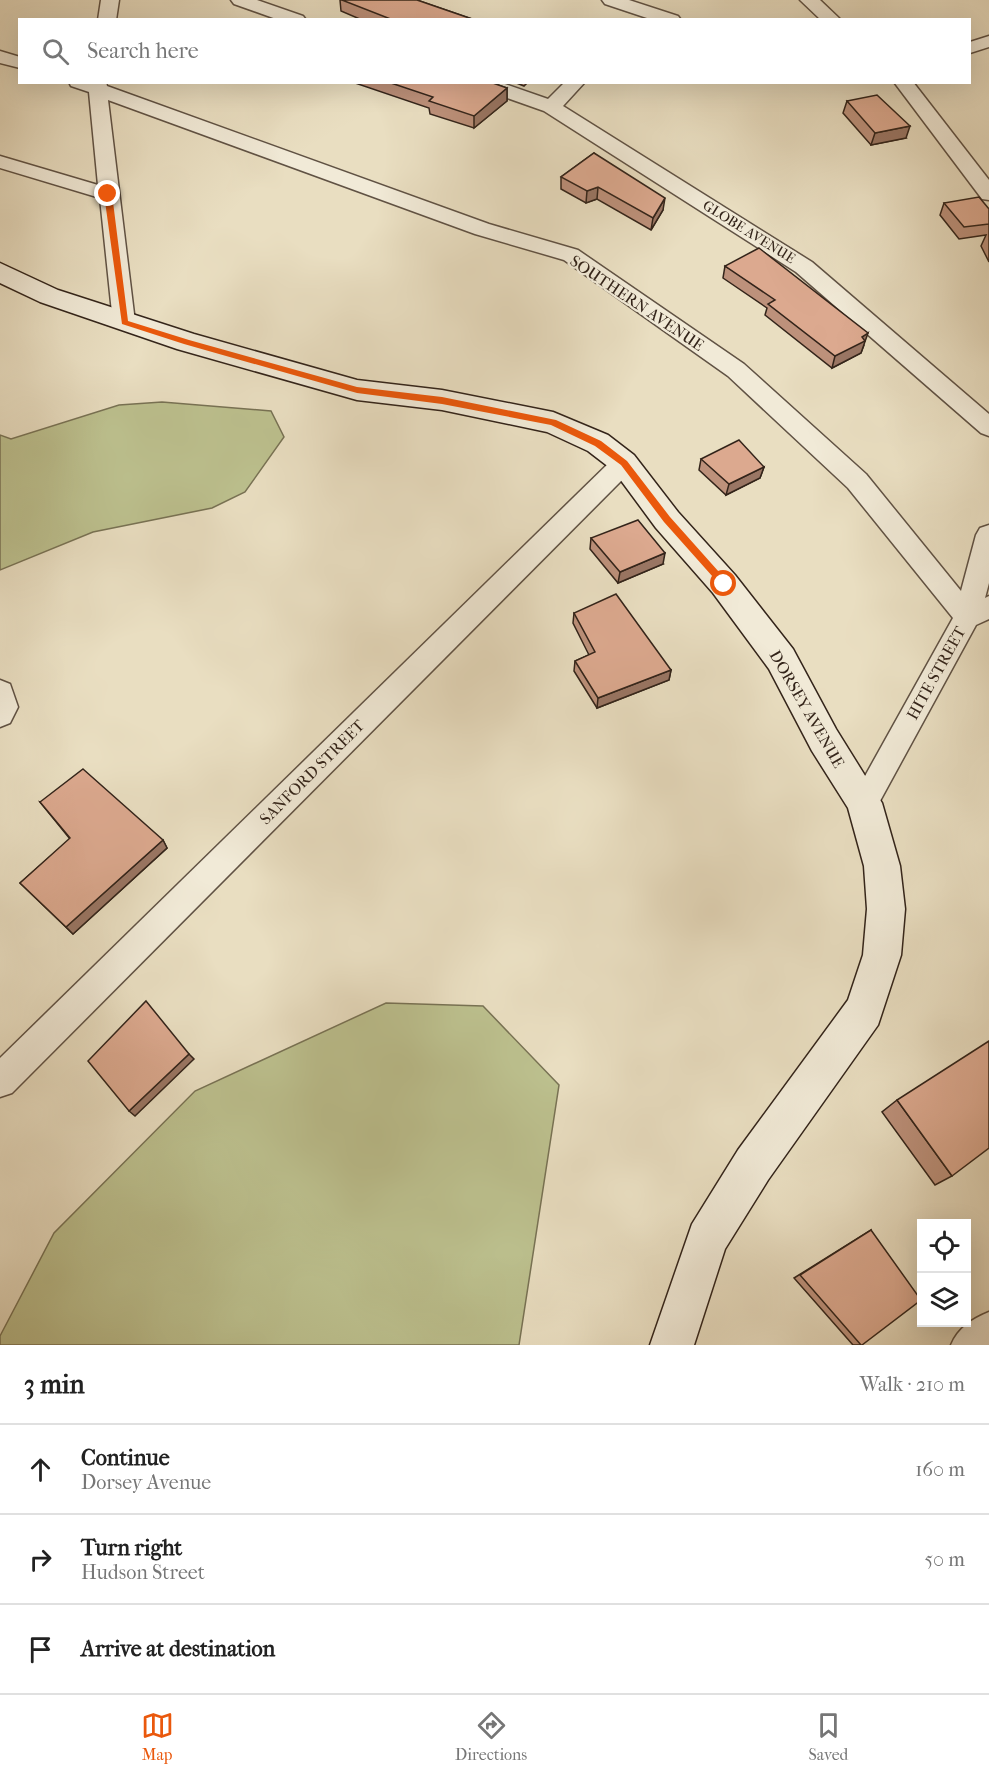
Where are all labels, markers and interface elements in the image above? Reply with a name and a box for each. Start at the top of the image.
search box [18,18,971,84]
icon: search [39,35,72,68]
text: Search here [87,38,199,64]
route end [94,180,120,206]
street label: GLOBE AVENUE [700,197,799,267]
street label: SOUTHERN AVENUE [566,251,708,355]
route start [710,570,736,596]
street label: HITE STREET [903,623,970,723]
street label: DORSEY AVENUE [766,647,848,771]
street label: SANFORD STREET [256,716,368,828]
map controls [917,1219,971,1327]
button: locate [917,1219,971,1273]
button: layers [917,1273,971,1327]
text: 3 min [24,1369,85,1400]
text: Walk · 210 m [860,1373,965,1396]
text: Continue [81,1445,170,1471]
icon: ahead [24,1453,57,1486]
text: 160 m [915,1458,965,1481]
text: Dorsey Avenue [81,1471,211,1494]
text: Turn right [81,1535,182,1561]
icon: right [24,1543,57,1576]
text: 50 m [924,1548,965,1571]
text: Hudson Street [81,1561,205,1584]
icon: arrive [24,1633,57,1666]
text: Arrive at destination [81,1636,275,1662]
tab: Map [141,1709,174,1764]
tab: Directions [455,1709,527,1764]
tab: Saved [809,1709,848,1764]

